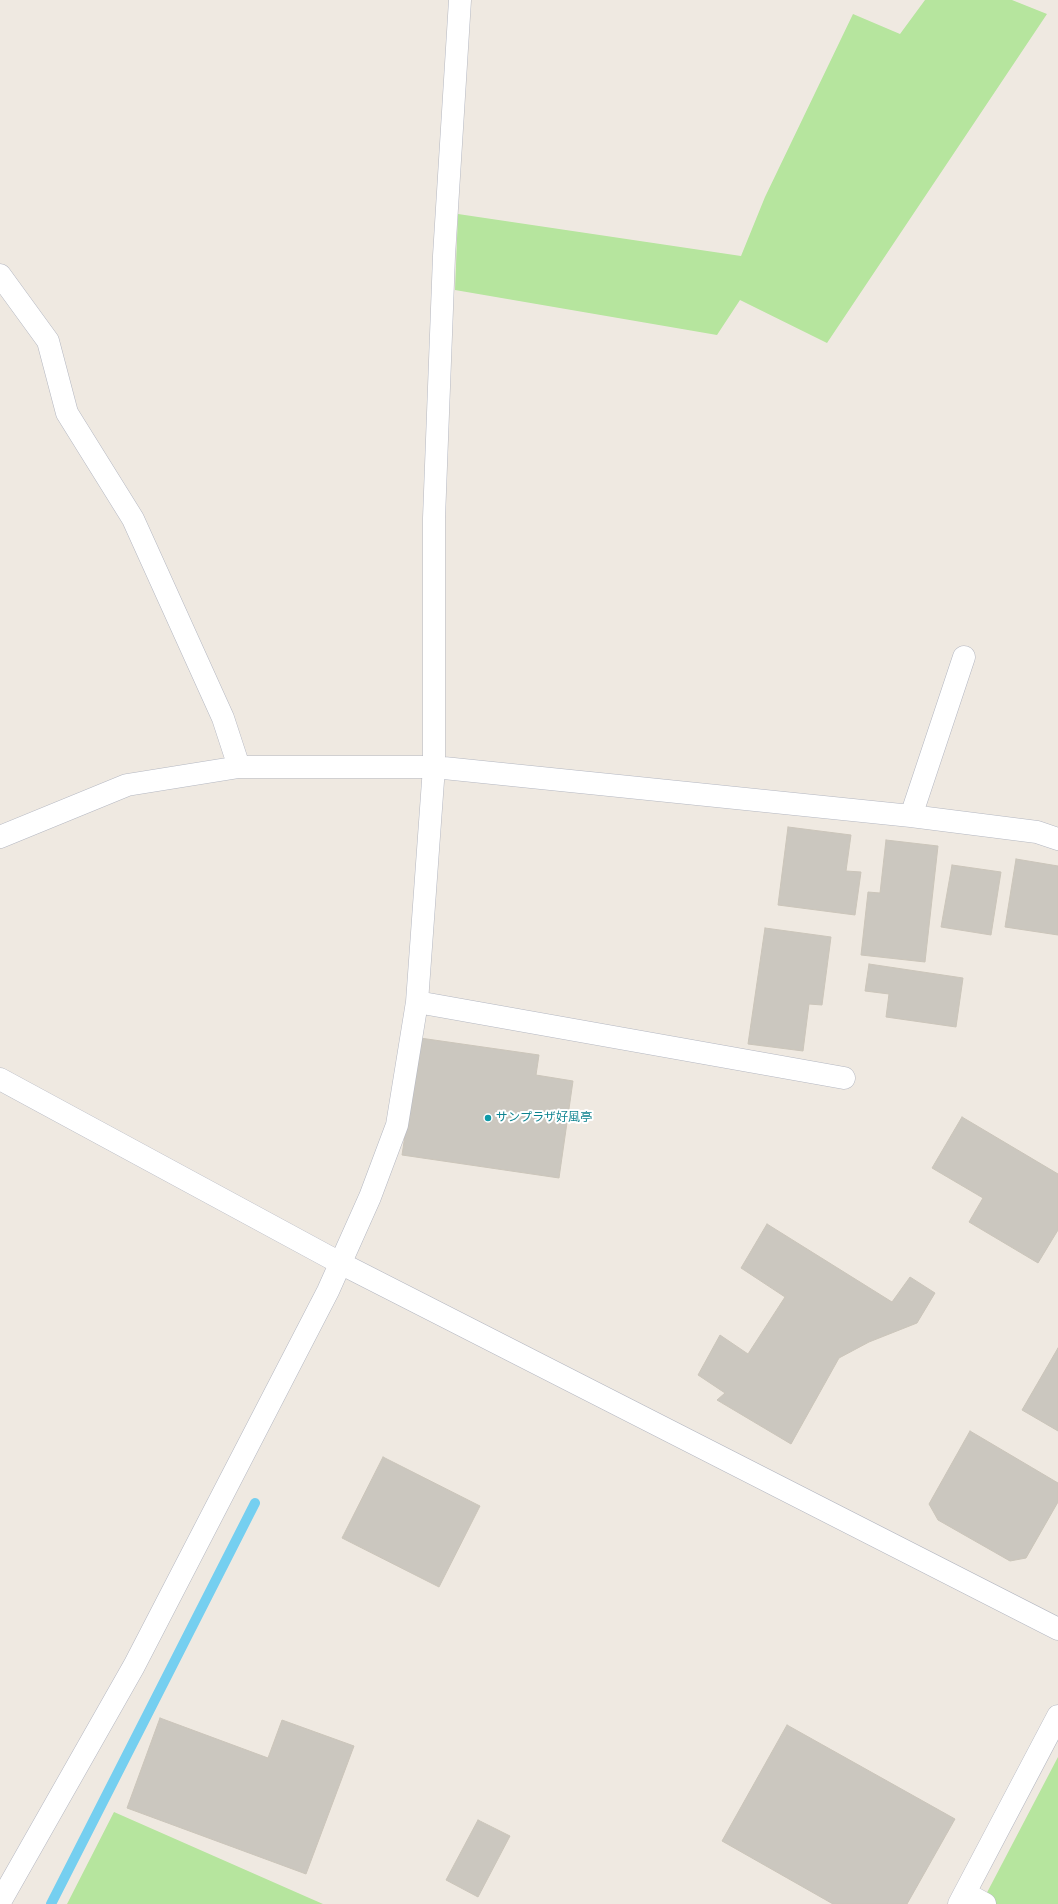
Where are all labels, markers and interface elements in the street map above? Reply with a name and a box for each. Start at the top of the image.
place label: サンプラザ好風亭 [496,1111,592,1125]
marker: サンプラザ好風亭 [483,1113,493,1123]

